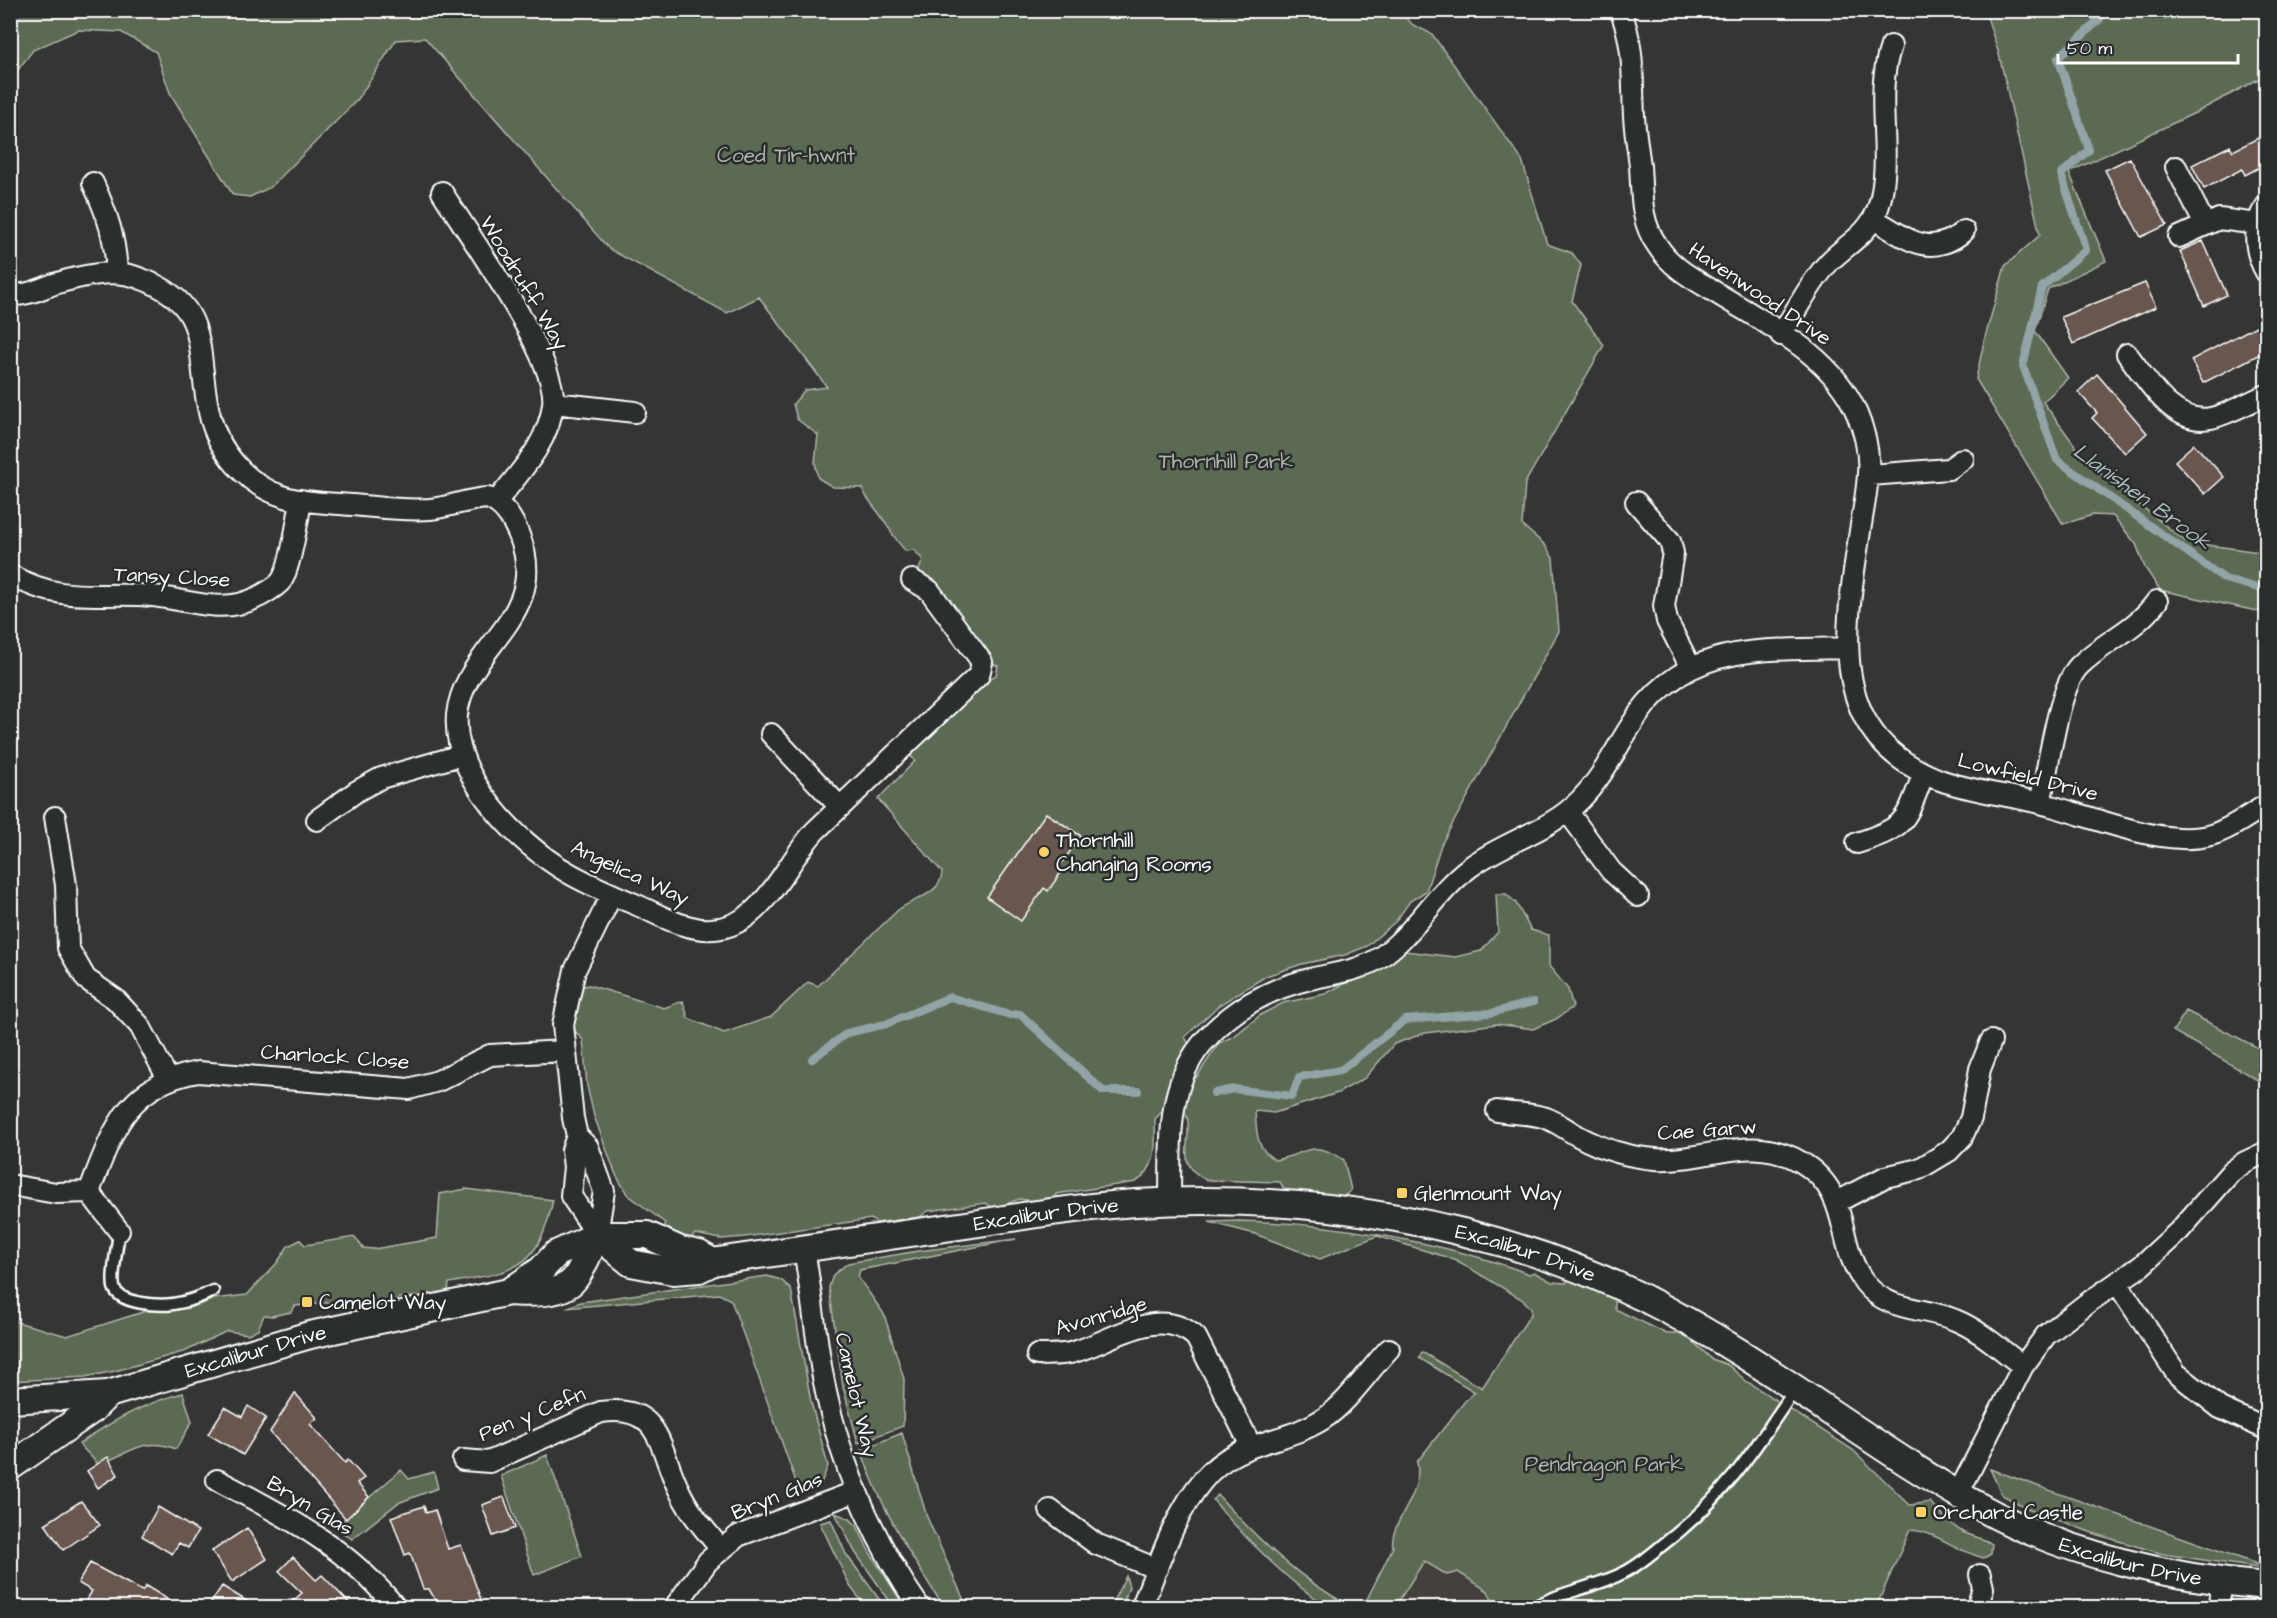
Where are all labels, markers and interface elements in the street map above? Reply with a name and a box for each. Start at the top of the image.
scale bar [2058,27,2238,65]
text: 50 m [2067,36,2112,61]
park label: Coed Tir-hwnt [717,141,855,170]
street label: Woodruff Way [471,211,576,357]
street label: Havenwood Drive [1683,235,1837,353]
water label: Llanishen Brook [2067,436,2218,558]
park label: Thornhill Park [1159,447,1293,476]
street label: Tansy Close [113,559,231,597]
street label: Lowfield Drive [1955,746,2101,808]
place label: Thornhill Changing Rooms [1056,826,1212,881]
street label: Angelica Way [565,833,694,915]
marker: Thornhill Changing Rooms [1037,845,1051,859]
street label: Charlock Close [260,1037,410,1077]
street label: Cae Garw [1657,1112,1757,1148]
place label: Glenmount Way [1414,1179,1562,1210]
marker: Glenmount Way [1395,1186,1409,1200]
street label: Excalibur Drive [971,1190,1120,1238]
street label: Excalibur Drive [1452,1216,1600,1289]
place label: Camelot Way [319,1288,447,1319]
street label: Avonridge [1052,1289,1151,1345]
marker: Camelot Way [300,1295,314,1309]
street label: Excalibur Drive [182,1317,329,1385]
street label: Camelot Way [826,1330,885,1461]
street label: Pen y Cefn [474,1379,590,1450]
park label: Pendragon Park [1525,1450,1683,1481]
street label: Bryn Glas [727,1465,828,1529]
street label: Bryn Glas [260,1469,359,1545]
place label: Orchard Castle [1933,1498,2083,1527]
marker: Orchard Castle [1914,1505,1928,1519]
street label: Excalibur Drive [2055,1529,2204,1593]

